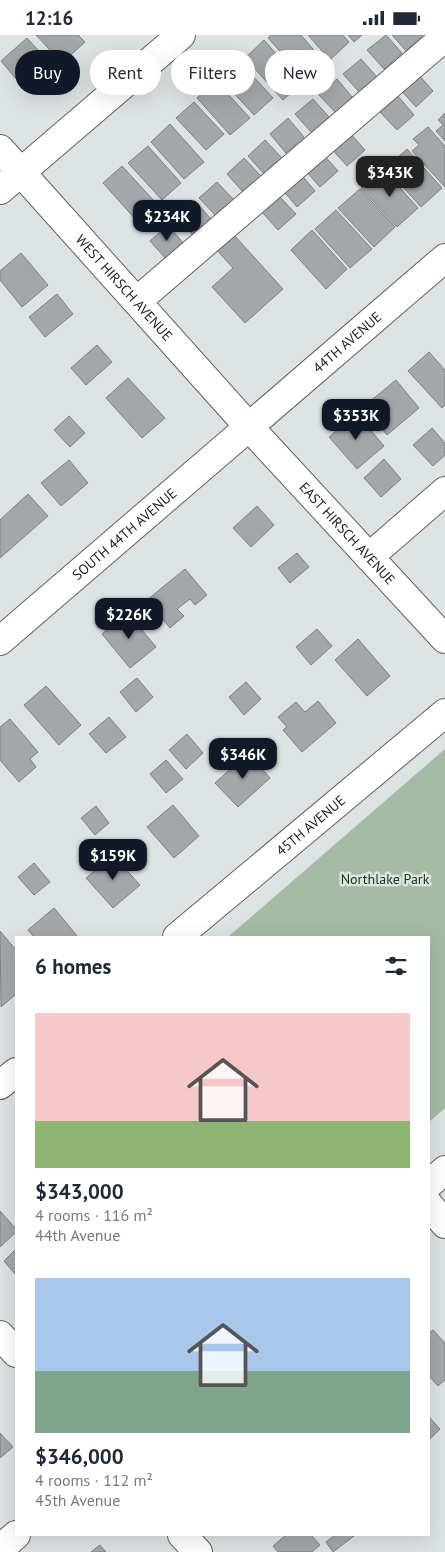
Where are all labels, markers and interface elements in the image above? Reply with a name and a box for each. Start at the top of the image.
text: 12:16 [25,6,73,30]
chip: Buy [15,50,80,95]
chip: Rent [90,50,161,95]
chip: Filters [171,50,255,95]
chip: New [265,50,335,95]
pin: $343K [355,155,425,198]
text: $343K [367,162,413,182]
pin: $234K [132,199,202,242]
text: $234K [144,206,190,226]
street label: WEST HIRSCH AVENUE [72,231,176,344]
street label: 44TH AVENUE [309,308,385,377]
pin: $353K [321,399,391,441]
text: $353K [333,405,379,425]
street label: EAST HIRSCH AVENUE [295,478,399,588]
street label: SOUTH 44TH AVENUE [68,484,180,584]
pin: $226K [94,597,164,640]
text: $226K [106,604,152,624]
pin: $346K [208,737,278,780]
text: $346K [220,744,266,764]
street label: 45TH AVENUE [272,791,349,860]
pin: $159K [78,839,148,881]
text: $159K [90,845,136,865]
park label: Northlake Park [341,870,430,888]
icon: filters [382,952,410,980]
text: 6 homes [35,953,111,980]
icon: home [178,1045,268,1135]
text: $343,000 [35,1178,124,1205]
text: 4 rooms · 116 m² [35,1205,153,1225]
text: 44th Avenue [35,1225,120,1245]
icon: home [178,1310,268,1400]
text: $346,000 [35,1443,124,1470]
text: 4 rooms · 112 m² [35,1470,153,1490]
text: 45th Avenue [35,1490,120,1510]

